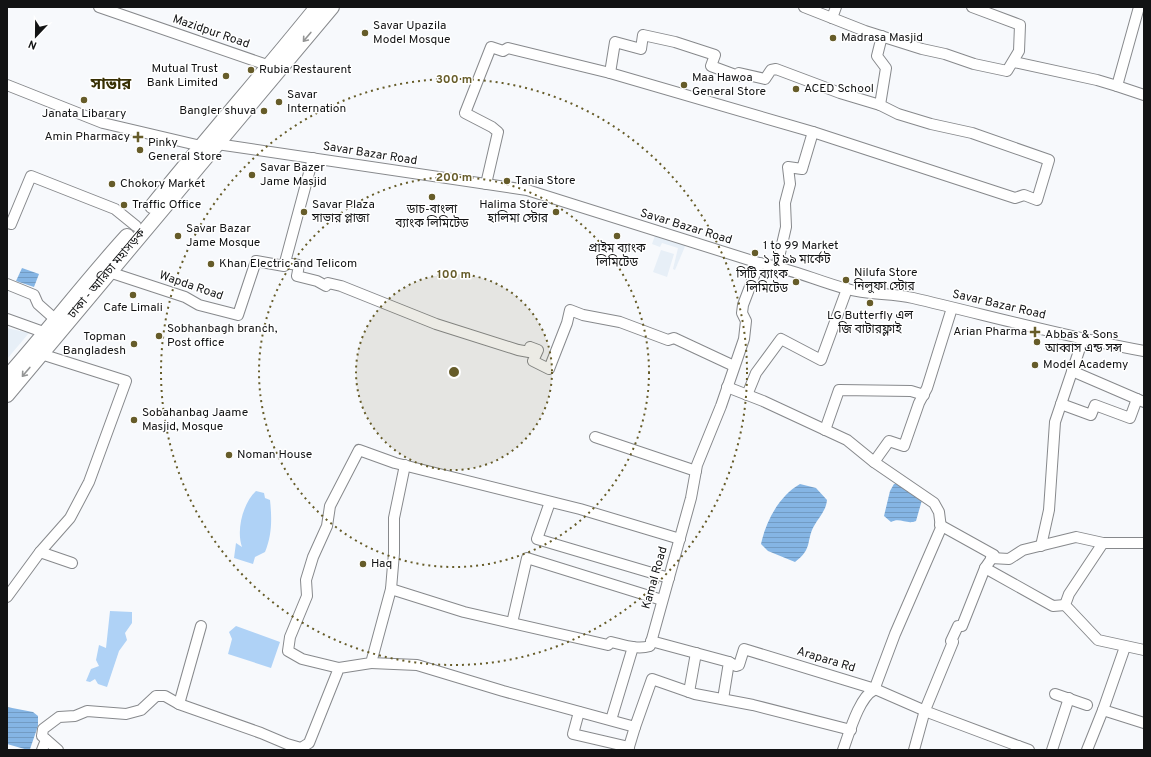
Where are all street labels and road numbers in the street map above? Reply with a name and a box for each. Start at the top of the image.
street label: Mazidpur Road [170,11,252,53]
street label: Savar Bazar Road [322,139,418,169]
street label: Savar Bazar Road [638,205,734,249]
street label: ঢাকা - আরিচা মহাসড়ক [63,225,149,323]
street label: Wapda Road [157,268,225,304]
street label: Savar Bazar Road [951,286,1047,324]
street label: Kamal Road [638,545,672,611]
street label: Arapara Rd [795,644,857,676]

